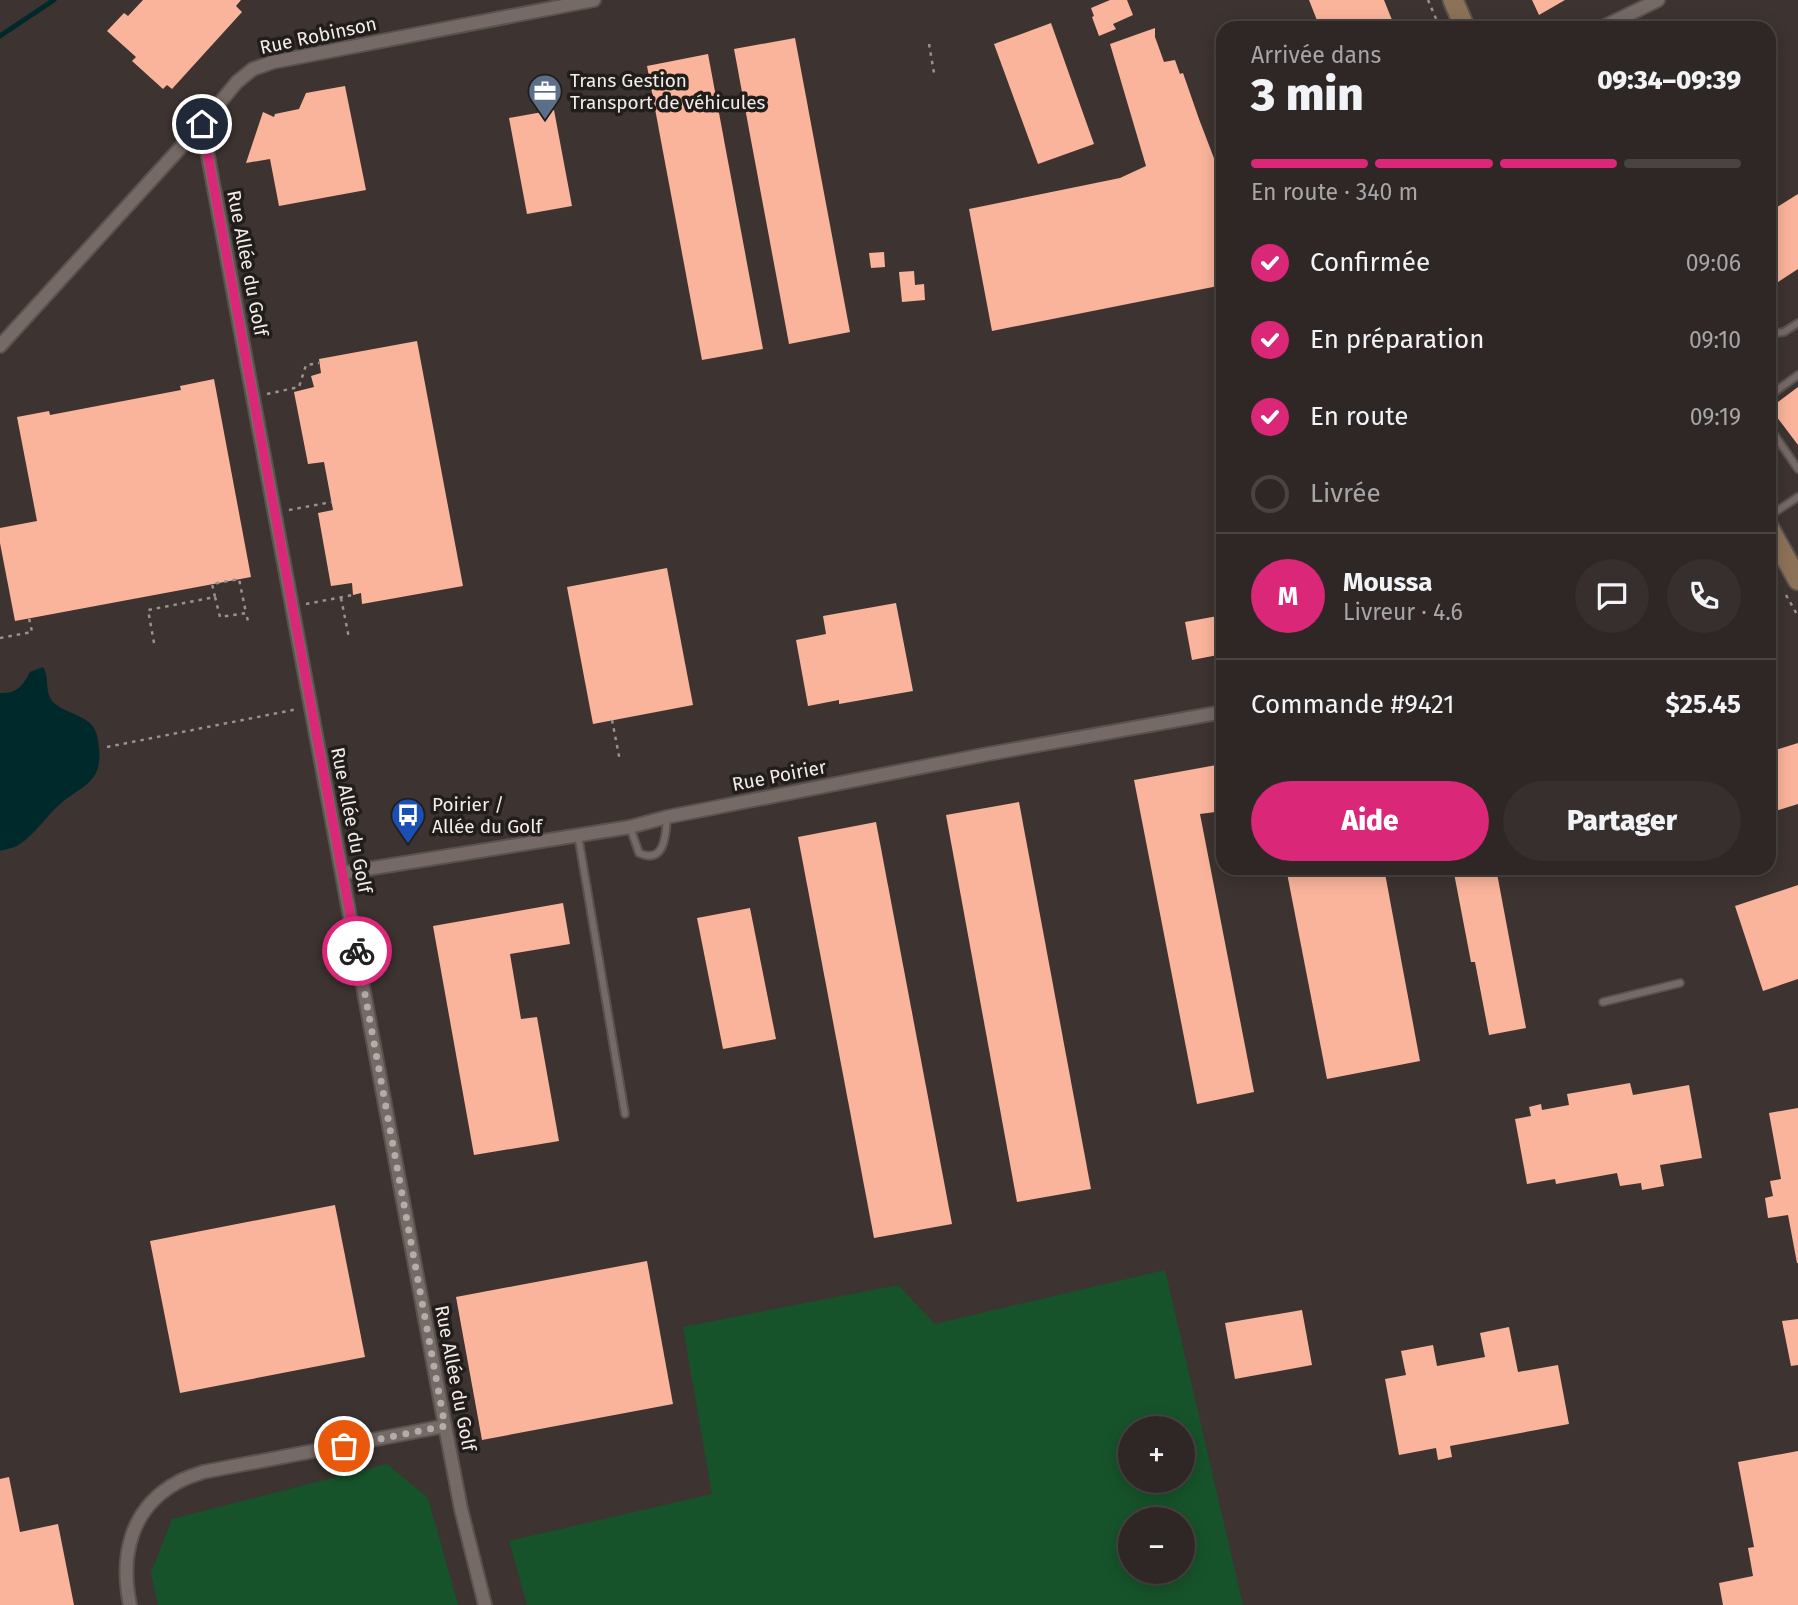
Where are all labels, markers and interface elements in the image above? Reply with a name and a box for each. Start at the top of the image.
street label: Rue Robinson [257,12,379,59]
text: Arrivée dans [1251,41,1381,69]
text: 09:34–09:39 [1597,65,1741,96]
text: 3 min [1251,67,1364,122]
place label: Trans Gestion Transport de véhicules [570,69,766,114]
office icon: Trans Gestion Transport de véhicules [526,72,564,121]
pin [172,94,232,154]
icon: home [183,105,221,143]
text: En route · 340 m [1251,178,1418,206]
street label: Rue Allée du Golf [222,188,273,340]
icon: check [1251,244,1289,282]
text: Confirmée [1310,247,1430,278]
text: 09:06 [1686,249,1741,277]
icon: check [1251,321,1289,359]
text: En préparation [1310,324,1484,355]
text: 09:10 [1689,326,1741,354]
icon: check [1251,398,1289,436]
text: En route [1310,401,1409,432]
text: 09:19 [1690,403,1741,431]
text: Livrée [1310,478,1381,509]
button: chat [1575,559,1649,633]
button: phone [1667,559,1741,633]
text: Moussa [1343,567,1432,598]
text: M [1278,581,1298,612]
text: Livreur · 4.6 [1343,598,1463,626]
text: Commande #9421 [1251,689,1454,720]
text: $25.45 [1666,689,1741,720]
street label: Rue Allée du Golf [326,745,377,897]
street label: Rue Poirier [730,755,829,796]
button: Aide [1251,781,1489,861]
button: Partager [1503,781,1741,861]
place label: Poirier / Allée du Golf [432,793,544,838]
bus stop icon: Poirier / Allée du Golf [389,796,427,845]
courier [322,916,392,986]
icon: bike [338,932,376,970]
street label: Rue Allée du Golf [430,1303,481,1455]
pin [314,1416,374,1476]
map controls [1118,1416,1195,1584]
button: + [1118,1416,1195,1493]
icon: bag [325,1427,363,1465]
button: − [1118,1507,1195,1584]

